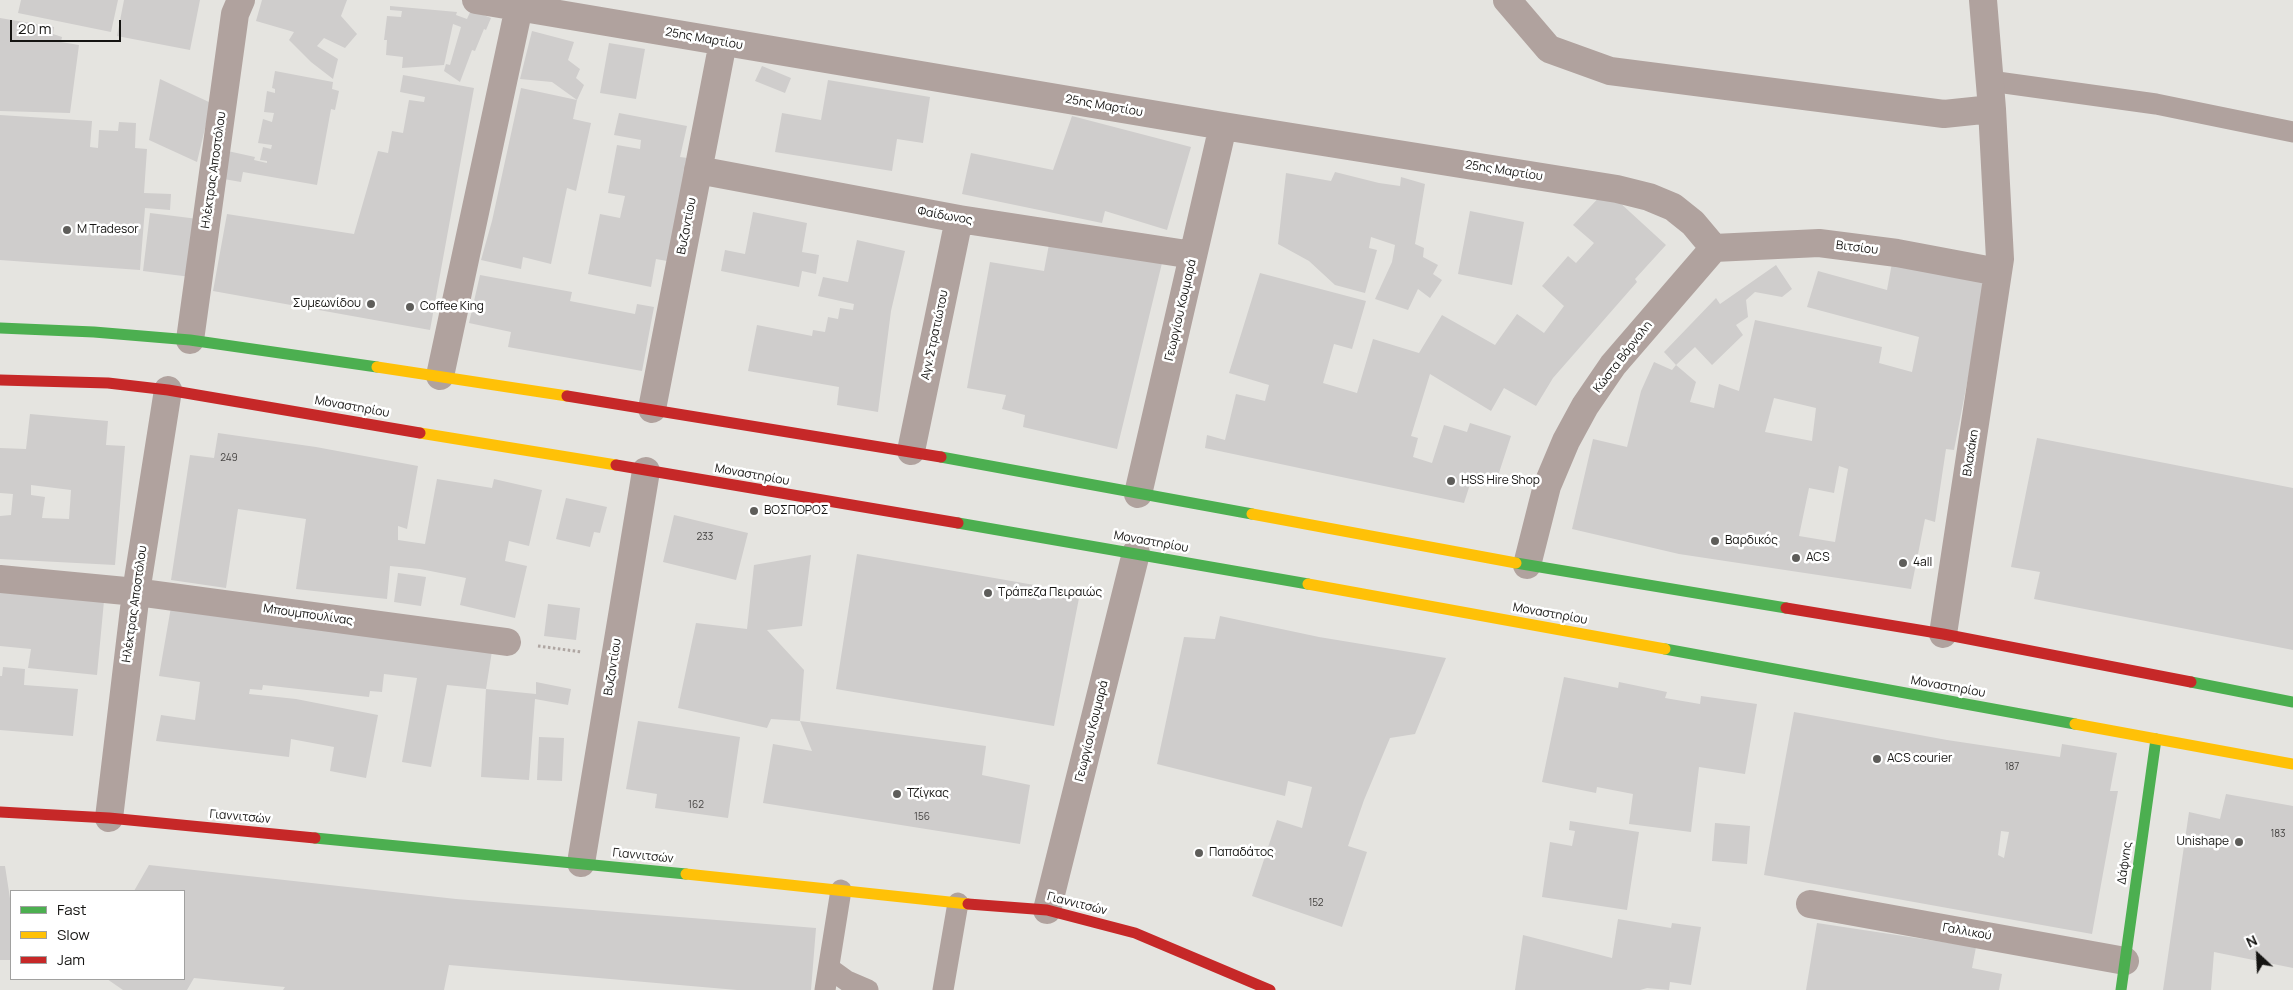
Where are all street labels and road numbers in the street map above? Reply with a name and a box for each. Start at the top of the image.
street label: 25ης Μαρτίου [664,25,744,53]
street label: 25ης Μαρτίου [1064,92,1144,120]
street label: Ηλέκτρας Αποστόλου [199,111,229,229]
street label: 25ης Μαρτίου [1464,158,1544,184]
street label: Βυζαντίου [674,196,700,256]
street label: Φαίδωνος [916,204,974,228]
street label: Βιτσίου [1835,238,1879,258]
street label: Γεωργίου Κουμαρά [1162,258,1200,362]
street label: Αγν. Στρατιώτου [918,289,952,381]
street label: Κώστα Βάρναλη [1591,318,1655,396]
street label: Μοναστηρίου [314,393,390,421]
street label: Βλαχάκη [1960,429,1982,477]
street label: Μοναστηρίου [714,461,790,489]
street label: Μοναστηρίου [1113,528,1189,556]
street label: Ηλέκτρας Αποστόλου [120,545,150,663]
street label: Μοναστηρίου [1512,600,1588,628]
street label: Μπουμπουλίνας [262,602,354,628]
street label: Βυζαντίου [601,637,625,697]
street label: Μοναστηρίου [1910,673,1986,701]
street label: Γεωργίου Κουμαρά [1072,679,1112,783]
street label: Γιαννιτσών [209,807,271,827]
street label: Δάφνης [2115,841,2135,885]
street label: Γιαννιτσών [612,846,674,866]
street label: Γιαννιτσών [1046,890,1108,918]
street label: Γαλλικού [1941,921,1993,943]

